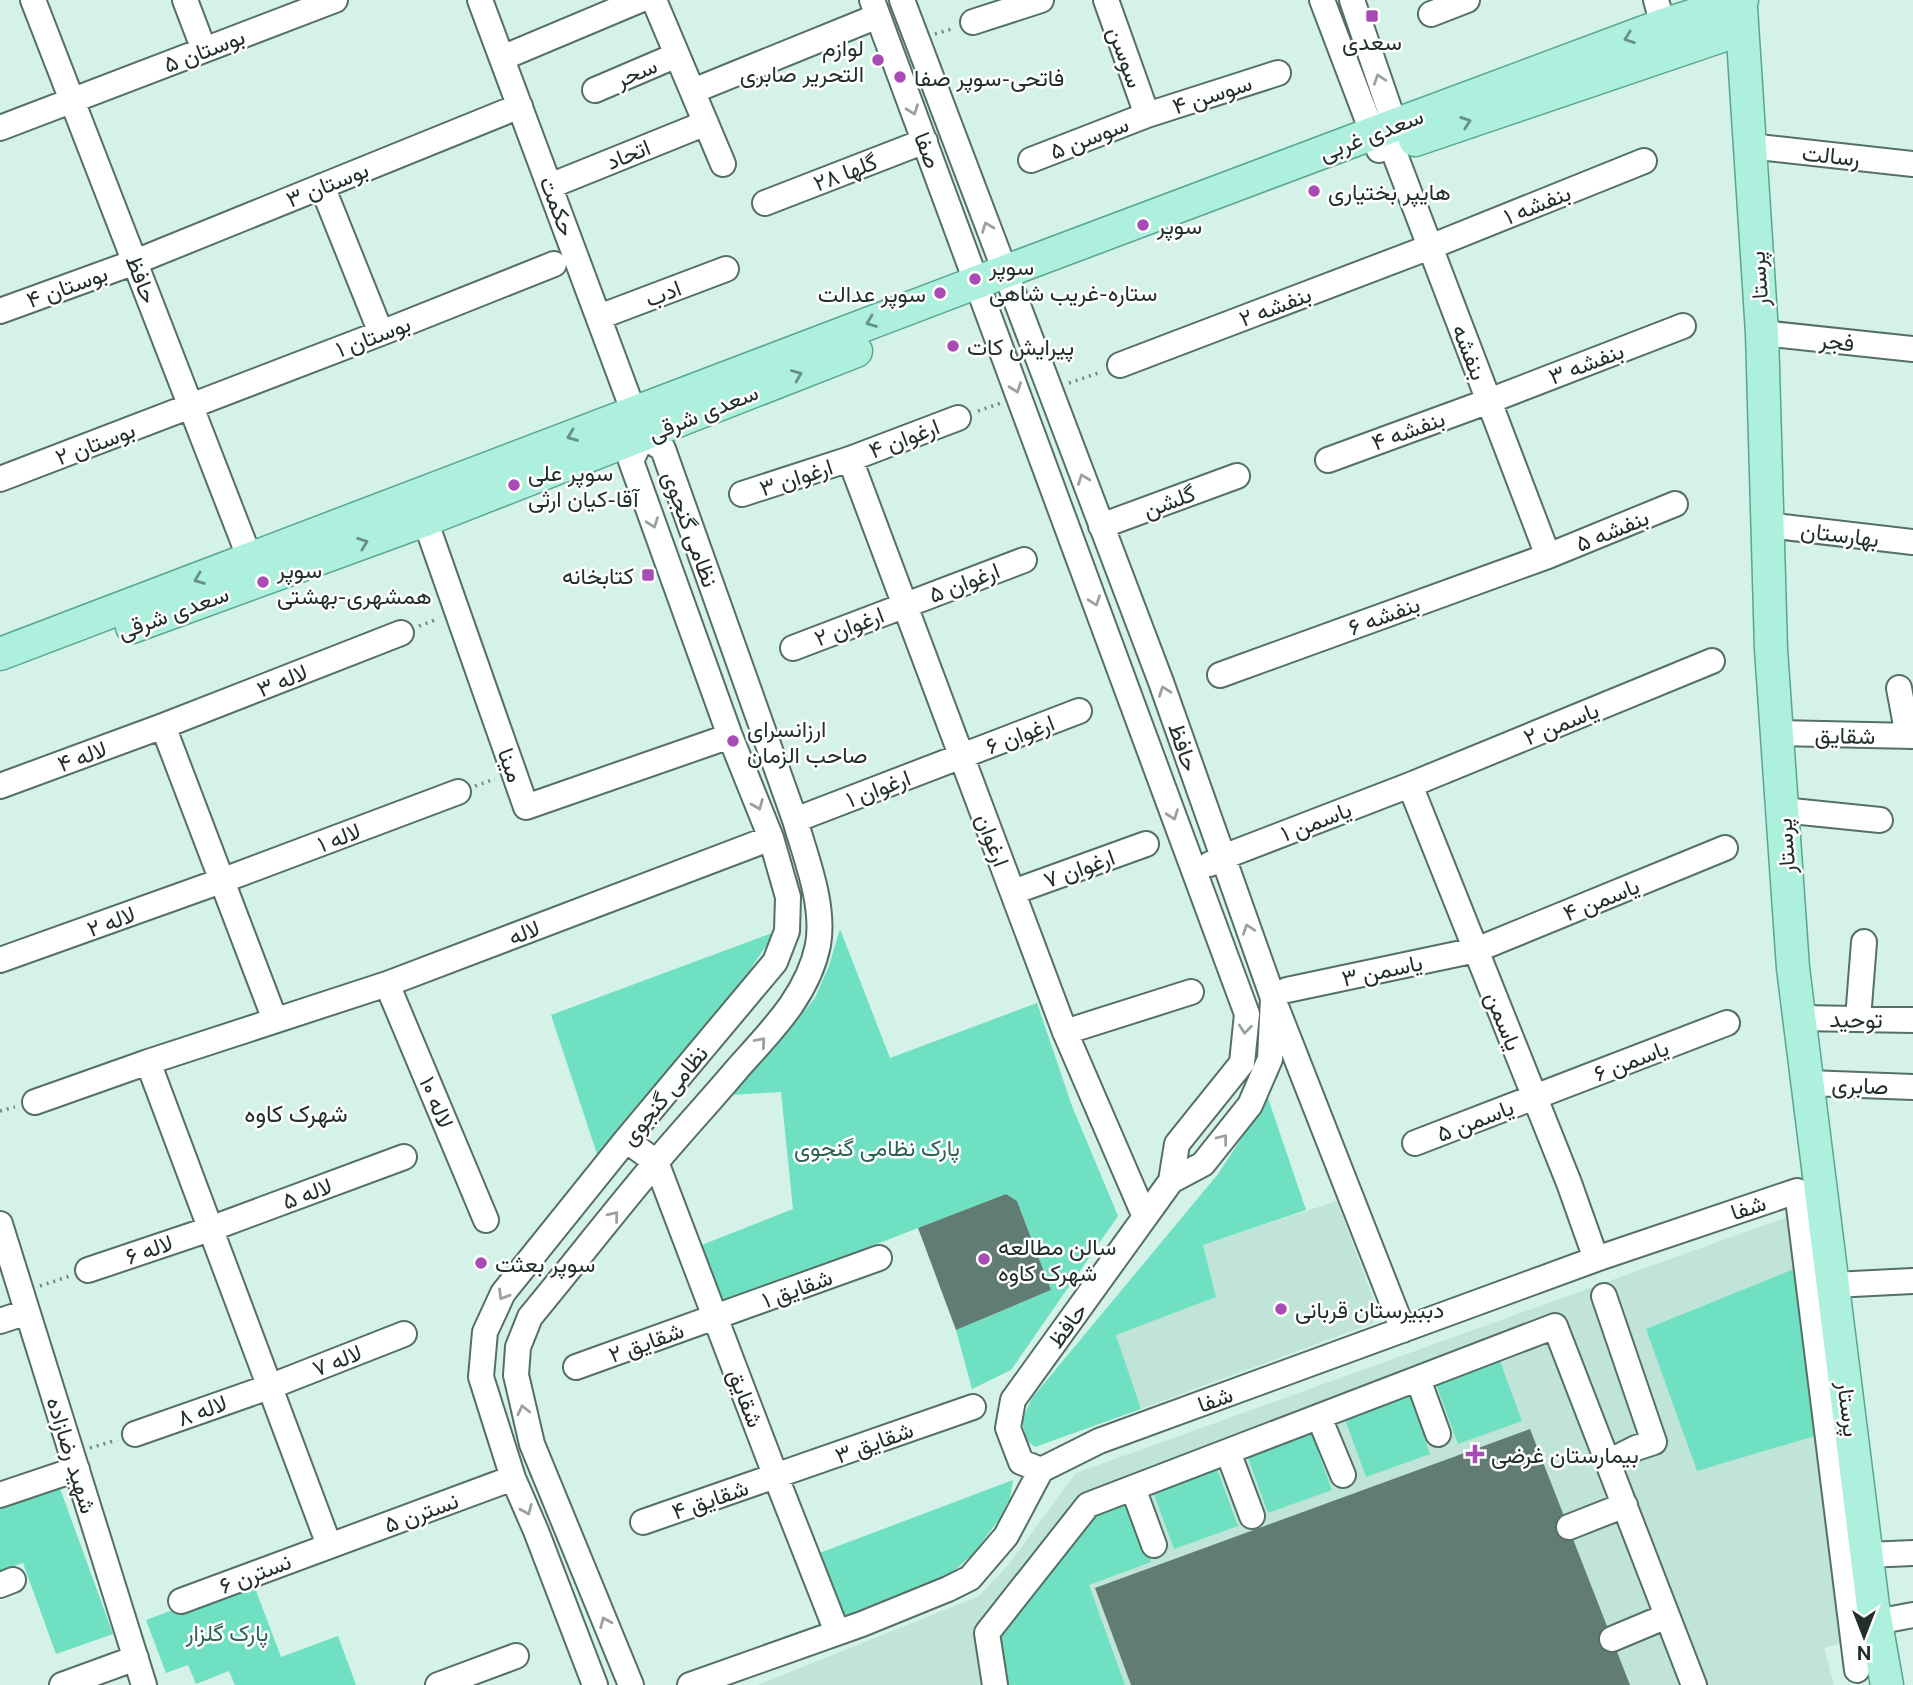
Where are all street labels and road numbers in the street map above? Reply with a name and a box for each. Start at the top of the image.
street label: بوستان ۵ [160,22,249,80]
street label: سوسن [1101,23,1149,92]
street label: سحر [610,51,662,95]
street label: سوسن ۴ [1169,69,1256,121]
street label: سعدی غربی [1315,102,1428,168]
street label: سوسن ۵ [1046,110,1133,166]
street label: صفا [909,128,947,172]
street label: اتحاد [602,133,654,175]
street label: رسالت [1800,139,1861,173]
street label: گلها ۲۸ [809,148,881,198]
street label: بوستان ۳ [282,155,373,215]
street label: حکمت [534,172,582,240]
street label: بنفشه ۱ [1500,178,1574,230]
street label: پرستار [1743,250,1776,309]
street label: حافظ [121,251,163,307]
street label: بوستان ۴ [23,259,112,315]
street label: ادب [641,274,685,312]
street label: بنفشه ۲ [1235,280,1315,332]
street label: بوستان ۱ [332,309,415,364]
street label: بنفشه [1447,320,1493,384]
street label: فجر [1817,326,1856,358]
street label: بنفشه ۳ [1545,336,1627,390]
street label: سعدی شرقی [644,378,763,448]
street label: بنفشه ۴ [1368,404,1448,456]
street label: ارغوان ۴ [865,412,944,466]
street label: بوستان ۲ [51,415,139,472]
street label: ارغوان ۳ [756,453,837,503]
street label: نظامی گنجوی [656,467,724,591]
street label: گلشن [1139,479,1199,524]
street label: بنفشه ۵ [1571,503,1653,557]
street label: بهارستان [1799,516,1881,554]
street label: ارغوان ۵ [925,556,1004,610]
street label: سعدی شرقی [114,579,233,646]
street label: بنفشه ۶ [1345,590,1423,640]
street label: ارغوان ۲ [810,600,888,653]
street label: لاله ۳ [253,658,311,702]
street label: یاسمن ۲ [1519,696,1603,751]
street label: ارغوان ۶ [982,709,1059,761]
street label: حافظ [1163,719,1205,775]
street label: شقایق [1815,721,1875,750]
street label: لاله ۴ [54,735,110,777]
street label: مینا [492,744,530,786]
street label: ارغوان ۱ [842,763,915,814]
street label: یاسمن ۱ [1277,795,1355,848]
street label: ارغوان [969,810,1015,871]
street label: لاله ۱ [314,817,364,857]
street label: پرستار [1770,817,1803,876]
street label: ارغوان ۷ [1040,843,1119,895]
street label: یاسمن ۴ [1559,872,1643,927]
street label: لاله ۲ [83,900,139,942]
street label: لاله [504,914,544,950]
street label: یاسمن ۳ [1339,948,1425,993]
street label: یاسمن [1479,988,1528,1055]
street label: توحید [1829,1005,1883,1035]
street label: یاسمن ۶ [1590,1033,1673,1087]
street label: نظامی گنجوی [615,1040,715,1151]
street label: صابری [1831,1071,1889,1101]
street label: لاله ۱۰ [414,1072,460,1132]
street label: یاسمن ۵ [1433,1093,1518,1148]
street label: لاله ۵ [279,1172,335,1214]
street label: شفا [1727,1188,1769,1226]
street label: لاله ۶ [122,1228,176,1270]
street label: شقایق ۱ [758,1263,836,1314]
street label: حافظ [1042,1297,1092,1353]
street label: شقایق ۲ [605,1316,688,1369]
street label: لاله ۷ [308,1338,366,1382]
street label: شقایق [722,1365,769,1431]
street label: پرستار [1829,1379,1866,1439]
street label: شفا [1194,1380,1236,1418]
street label: لاله ۸ [174,1389,230,1431]
street label: شهید رضازاده [40,1393,103,1517]
street label: شقایق ۳ [831,1415,917,1470]
street label: شقایق ۴ [668,1473,752,1526]
street label: نسترن ۵ [380,1486,463,1540]
street label: نسترن ۶ [215,1547,295,1601]

